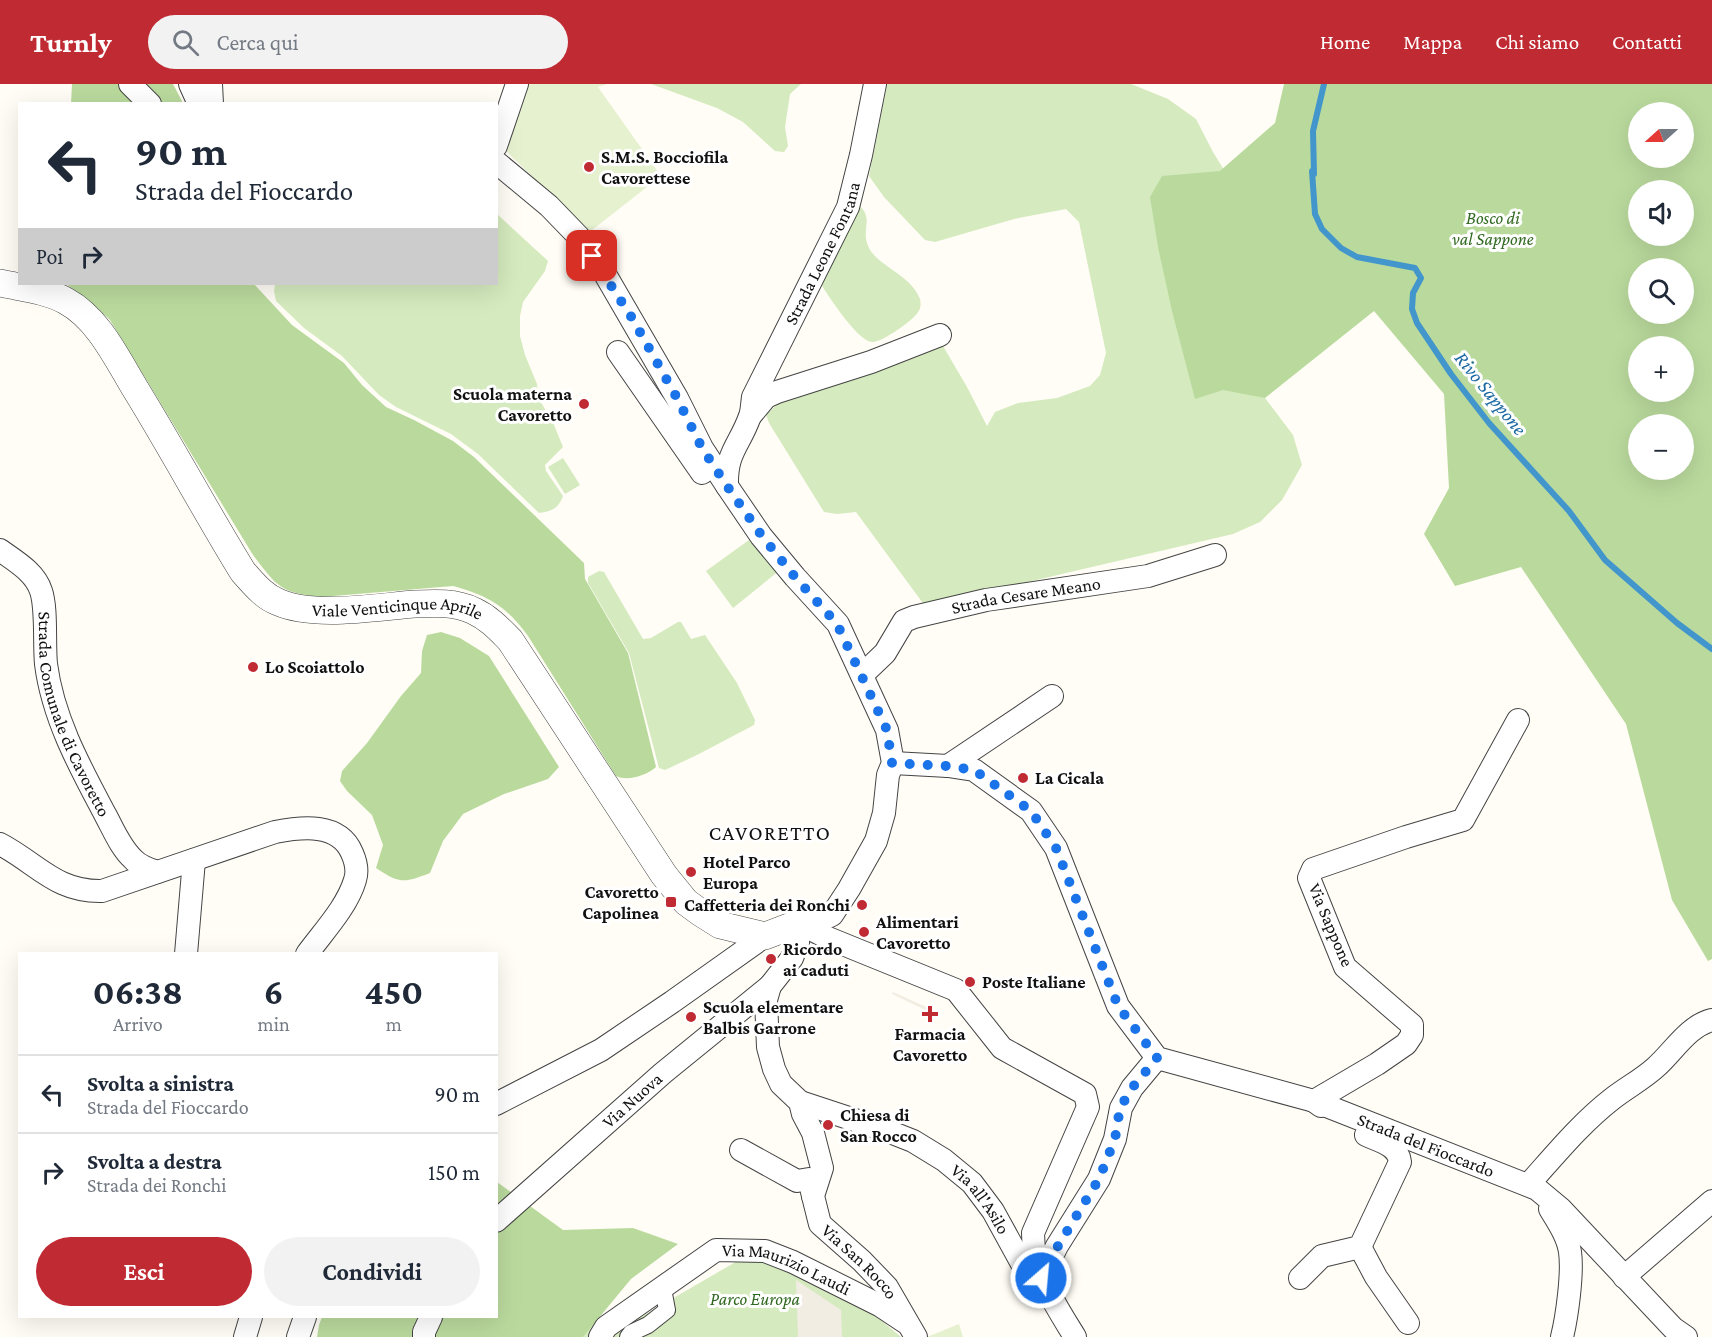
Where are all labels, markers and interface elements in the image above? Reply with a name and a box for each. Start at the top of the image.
search box [148,15,568,69]
icon: search [169,26,202,59]
text: Turnly [30,27,112,58]
text: Cerca qui [217,30,299,55]
text: Home [1320,30,1370,54]
text: Mappa [1403,30,1462,54]
text: Chi siamo [1495,30,1579,54]
text: Contatti [1612,30,1682,54]
north arrow [1628,102,1694,168]
map controls [1628,102,1694,480]
icon: left [36,126,114,204]
text: 90 m [135,127,227,174]
place label: S.M.S. Bocciofila Cavorettese [601,147,729,188]
marker: S.M.S. Bocciofila Cavorettese [582,160,596,174]
text: Strada del Fioccardo [135,176,353,206]
street label: Strada Leone Fontana [781,180,864,328]
button: sound [1628,180,1694,246]
park label: Bosco di val Sappone [1452,208,1534,249]
pin [566,230,617,281]
icon: arrive [575,239,608,272]
icon: right [75,240,108,273]
text: Poi [36,244,63,269]
button: search [1628,258,1694,324]
button: + [1628,336,1694,402]
water label: Rivo Sappone [1450,347,1532,440]
place label: Scuola materna Cavoretto [453,384,572,425]
marker: Scuola materna Cavoretto [577,397,591,411]
button: − [1628,414,1694,480]
street label: Strada Cesare Meano [949,573,1102,618]
street label: Viale Venticinque Aprile [311,593,487,624]
street label: Strada Comunale di Cavoretto [34,611,114,820]
place label: Lo Scoiattolo [265,657,365,677]
marker: Lo Scoiattolo [246,660,260,674]
place label: La Cicala [1035,768,1104,788]
marker: La Cicala [1016,771,1030,785]
district label: CAVORETTO [709,821,831,845]
place label: Hotel Parco Europa [703,852,791,893]
marker: Hotel Parco Europa [684,865,698,879]
street label: Via Sappone [1304,880,1358,970]
place label: Cavoretto Capolinea [582,882,659,923]
marker: Cavoretto Capolinea [664,895,678,909]
place label: Caffetteria dei Ronchi [684,895,851,915]
marker: Caffetteria dei Ronchi [855,898,869,912]
place label: Alimentari Cavoretto [875,912,959,953]
marker: Alimentari Cavoretto [857,925,871,939]
place label: Ricordo ai caduti [783,939,850,980]
marker: Ricordo ai caduti [764,952,778,966]
text: 06:38 [93,972,183,1012]
text: 6 [264,972,283,1012]
text: 450 [364,972,423,1012]
place label: Poste Italiane [982,972,1086,992]
marker: Poste Italiane [963,975,977,989]
place label: Scuola elementare Balbis Garrone [703,997,843,1038]
marker: Farmacia Cavoretto [923,1007,937,1021]
marker: Scuola elementare Balbis Garrone [684,1010,698,1024]
text: Arrivo [113,1013,163,1035]
text: min [258,1013,290,1035]
text: m [386,1013,402,1035]
place label: Farmacia Cavoretto [893,1024,967,1065]
street label: Via Nuova [598,1069,666,1132]
text: Svolta a sinistra [87,1071,234,1096]
icon: left [36,1078,69,1111]
text: 90 m [435,1082,480,1107]
text: Strada del Fioccardo [87,1096,249,1118]
place label: Chiesa di San Rocco [840,1105,917,1146]
street label: Strada del Fioccardo [1354,1109,1497,1181]
marker: Chiesa di San Rocco [821,1118,835,1132]
text: Svolta a destra [87,1149,222,1174]
icon: right [36,1156,69,1189]
text: 150 m [428,1160,480,1185]
street label: Via all'Asilo [947,1160,1014,1238]
text: Strada dei Ronchi [87,1174,226,1196]
street label: Via San Rocco [818,1220,902,1303]
button: Esci [36,1237,252,1306]
button: Condividi [264,1237,480,1306]
street label: Via Maurizio Laudi [722,1240,854,1299]
position arrow [1009,1246,1073,1310]
park label: Parco Europa [710,1289,800,1309]

